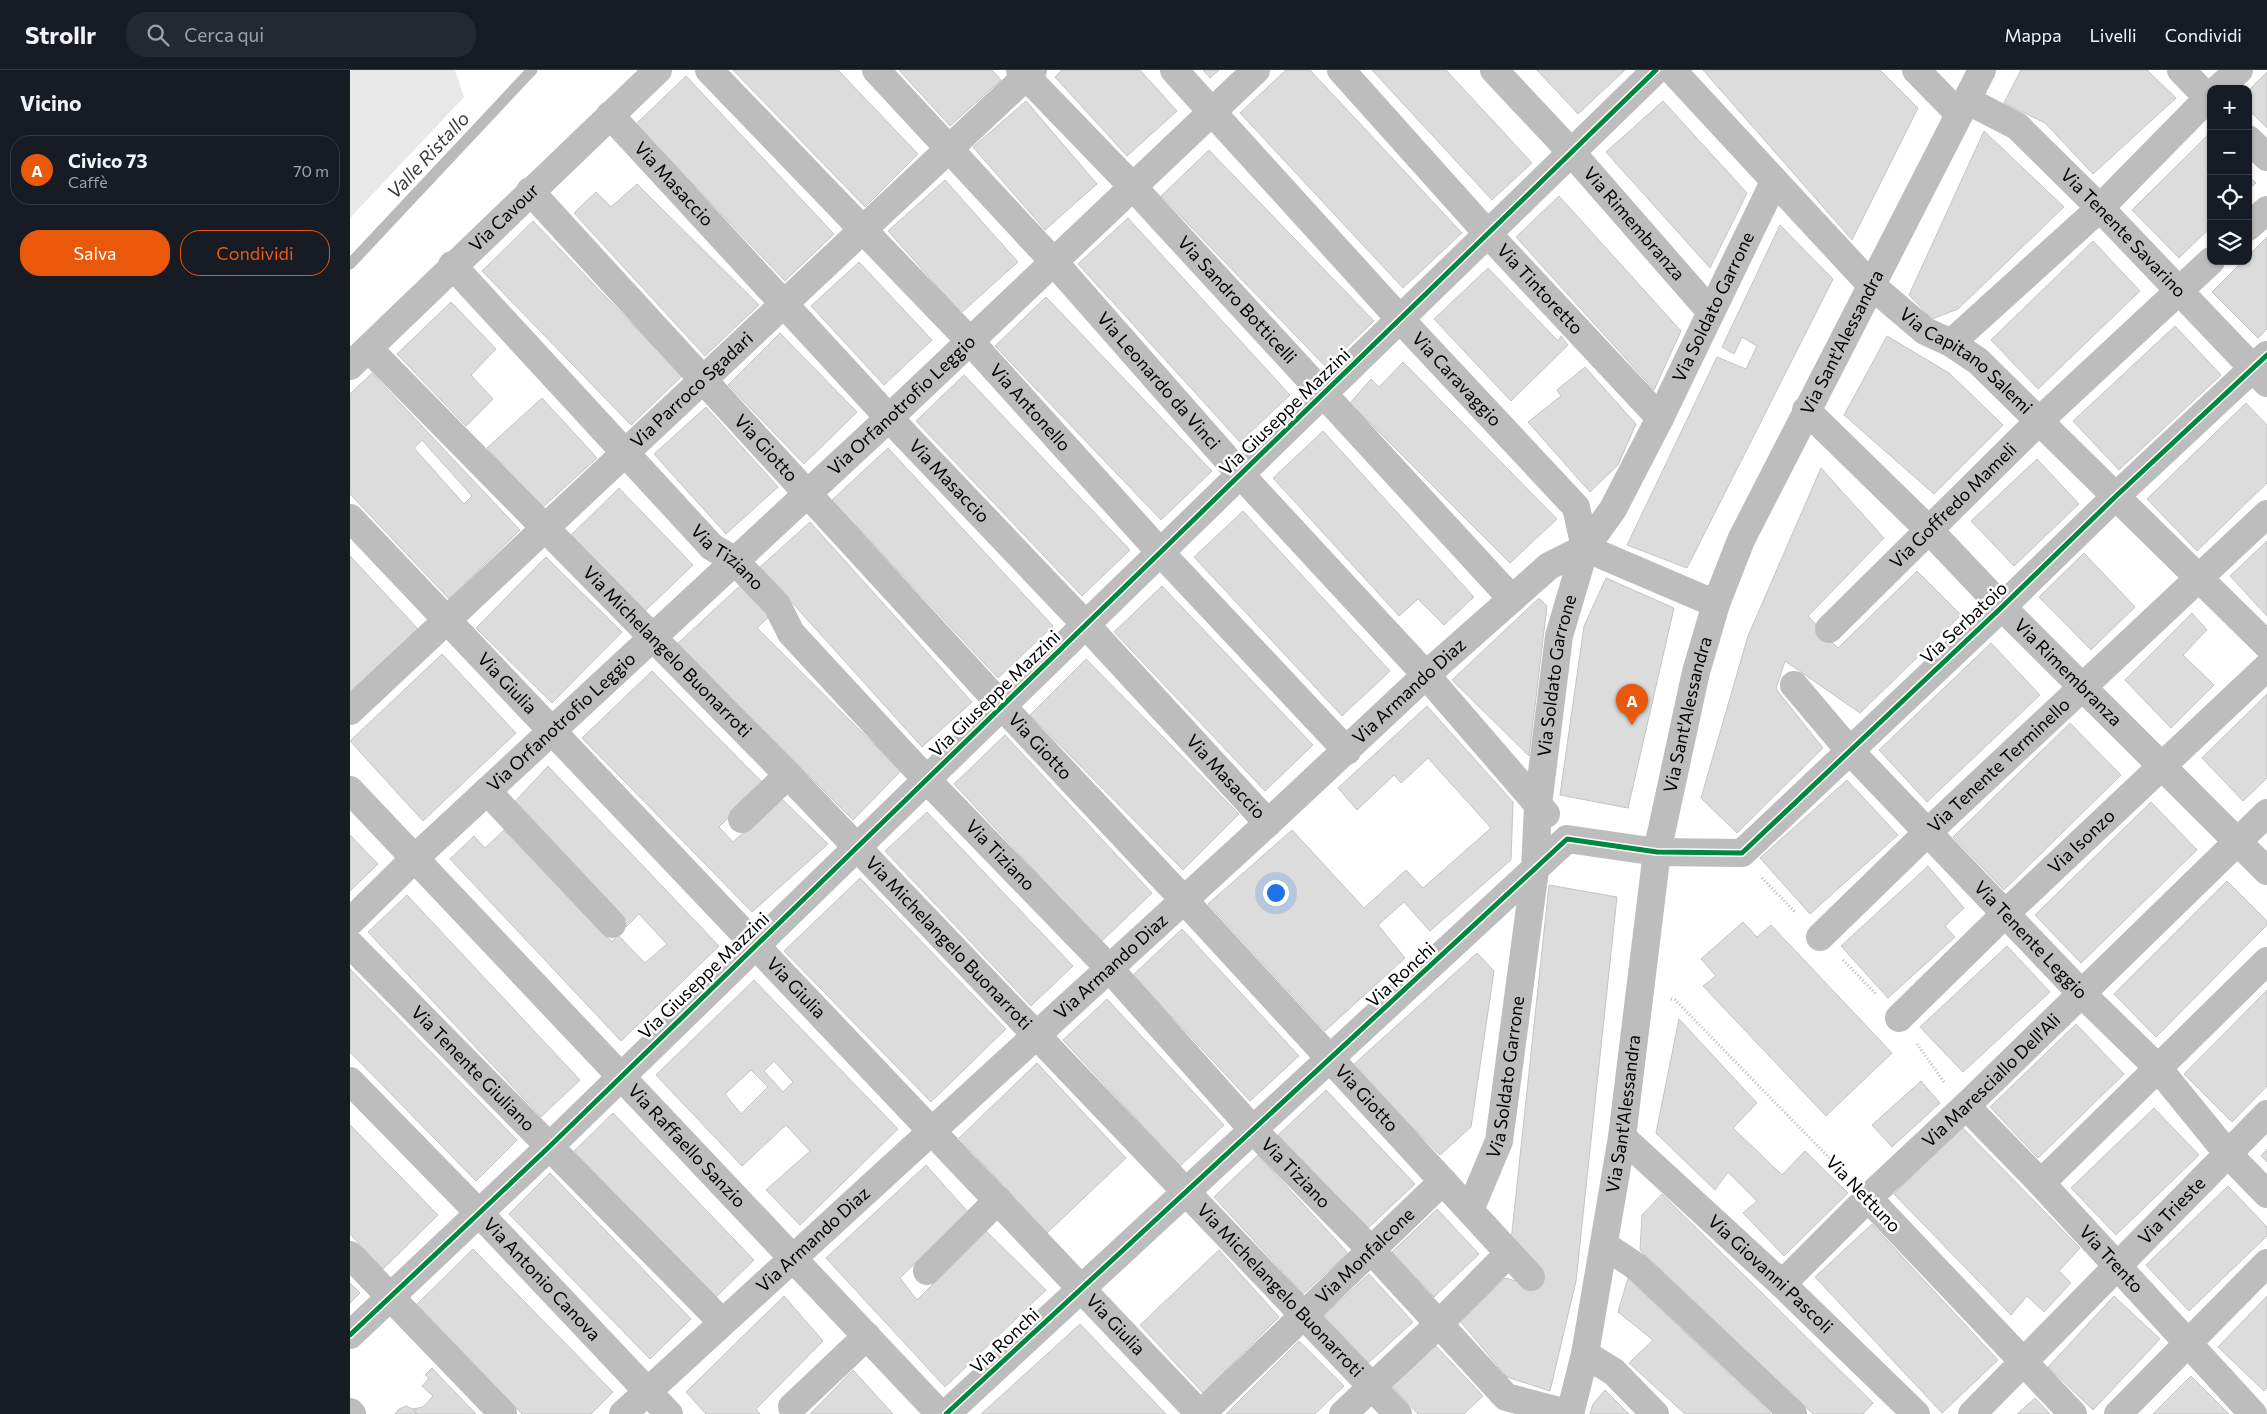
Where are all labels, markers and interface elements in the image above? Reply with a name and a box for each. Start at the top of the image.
search box [126,12,476,57]
text: Strollr [25,20,96,49]
icon: search [144,21,172,49]
text: Cerca qui [184,23,264,46]
text: Mappa [2004,24,2062,46]
text: Livelli [2090,24,2137,46]
text: Condividi [2165,24,2242,46]
map controls [2207,85,2252,265]
button: + [2207,85,2252,130]
text: Vicino [20,90,81,115]
water label: Valle Ristallo [382,107,474,203]
button: − [2207,130,2252,175]
street label: Via Masaccio [630,137,719,230]
text: Civico 73 [68,149,148,172]
text: A [31,161,43,180]
text: 70 m [293,161,329,180]
street label: Via Rimembranza [1579,162,1690,284]
street label: Via Tenente Savarino [2056,163,2191,301]
text: Caffè [68,172,108,191]
button: locate [2207,175,2252,220]
street label: Via Cavour [464,178,543,256]
button: layers [2207,220,2252,265]
street label: Via Soldato Garrone [1667,228,1758,385]
button: Salva [20,230,170,276]
button: Condividi [180,230,330,276]
street label: Via Sandro Botticelli [1173,231,1302,368]
street label: Via Tintoretto [1493,239,1588,339]
street label: Via Sant'Alessandra [1795,266,1888,418]
street label: Via Capitano Salemi [1895,302,2037,418]
street label: Via Leonardo da Vinci [1093,307,1225,454]
street label: Via Parroco Sgadari [625,327,757,452]
street label: Via Caravaggio [1408,327,1507,431]
street label: Via Orfanotrofio Leggio [823,330,980,479]
street label: Via Giuseppe Mazzini [1214,343,1354,479]
street label: Via Antonello [986,359,1076,455]
street label: Via Giotto [730,409,803,486]
street label: Via Masaccio [905,434,995,527]
street label: Via Goffredo Mameli [1885,438,2021,573]
street label: Via Tiziano [687,519,769,594]
street label: Via Michelangelo Buonarroti [579,561,757,742]
street label: Via Serbatoio [1915,577,2011,668]
street label: Via Soldato Garrone [1532,592,1581,758]
street label: Via Rimembranza [2010,614,2127,730]
street label: Via Giuseppe Mazzini [924,625,1064,761]
street label: Via Armando Diaz [1348,633,1470,748]
street label: Via Sant'Alessandra [1658,634,1716,794]
street label: Via Giulia [473,647,542,718]
street label: Via Orfanotrofio Leggio [482,647,640,796]
pin: A [1616,684,1648,725]
street label: Via Tenente Terminello [1923,693,2074,837]
street label: Via Giotto [1004,708,1077,784]
street label: Via Masaccio [1182,729,1271,823]
street label: Via Isonzo [2043,804,2119,878]
street label: Via Tiziano [962,815,1040,895]
street label: Via Michelangelo Buonarroti [861,851,1037,1034]
street label: Via Tenente Leggio [1970,876,2093,1003]
your location [1263,880,1289,906]
street label: Via Giuseppe Mazzini [633,907,773,1043]
street label: Via Armando Diaz [1049,909,1172,1023]
street label: Via Ronchi [1361,937,1439,1012]
street label: Via Giulia [762,952,831,1023]
street label: Via Soldato Garrone [1481,994,1528,1162]
street label: Via Tenente Giuliano [407,1001,540,1135]
street label: Via Maresciallo Dell'Ali [1917,1008,2064,1151]
street label: Via Sant'Alessandra [1601,1033,1644,1195]
street label: Via Giotto [1331,1059,1404,1136]
street label: Via Raffaello Sanzio [624,1079,751,1212]
street label: Via Tiziano [1257,1133,1336,1212]
street label: Via Nettuno [1822,1150,1906,1236]
street label: Via Trieste [2133,1172,2209,1249]
street label: Via Armando Diaz [751,1182,874,1296]
street label: Via Michelangelo Buonarroti [1193,1198,1369,1381]
street label: Via Monfalcone [1311,1203,1418,1308]
street label: Via Giovanni Pascoli [1704,1210,1838,1337]
street label: Via Antonio Canova [479,1213,606,1345]
street label: Via Trento [2075,1220,2148,1297]
street label: Via Giulia [1082,1289,1150,1359]
street label: Via Ronchi [965,1303,1043,1378]

